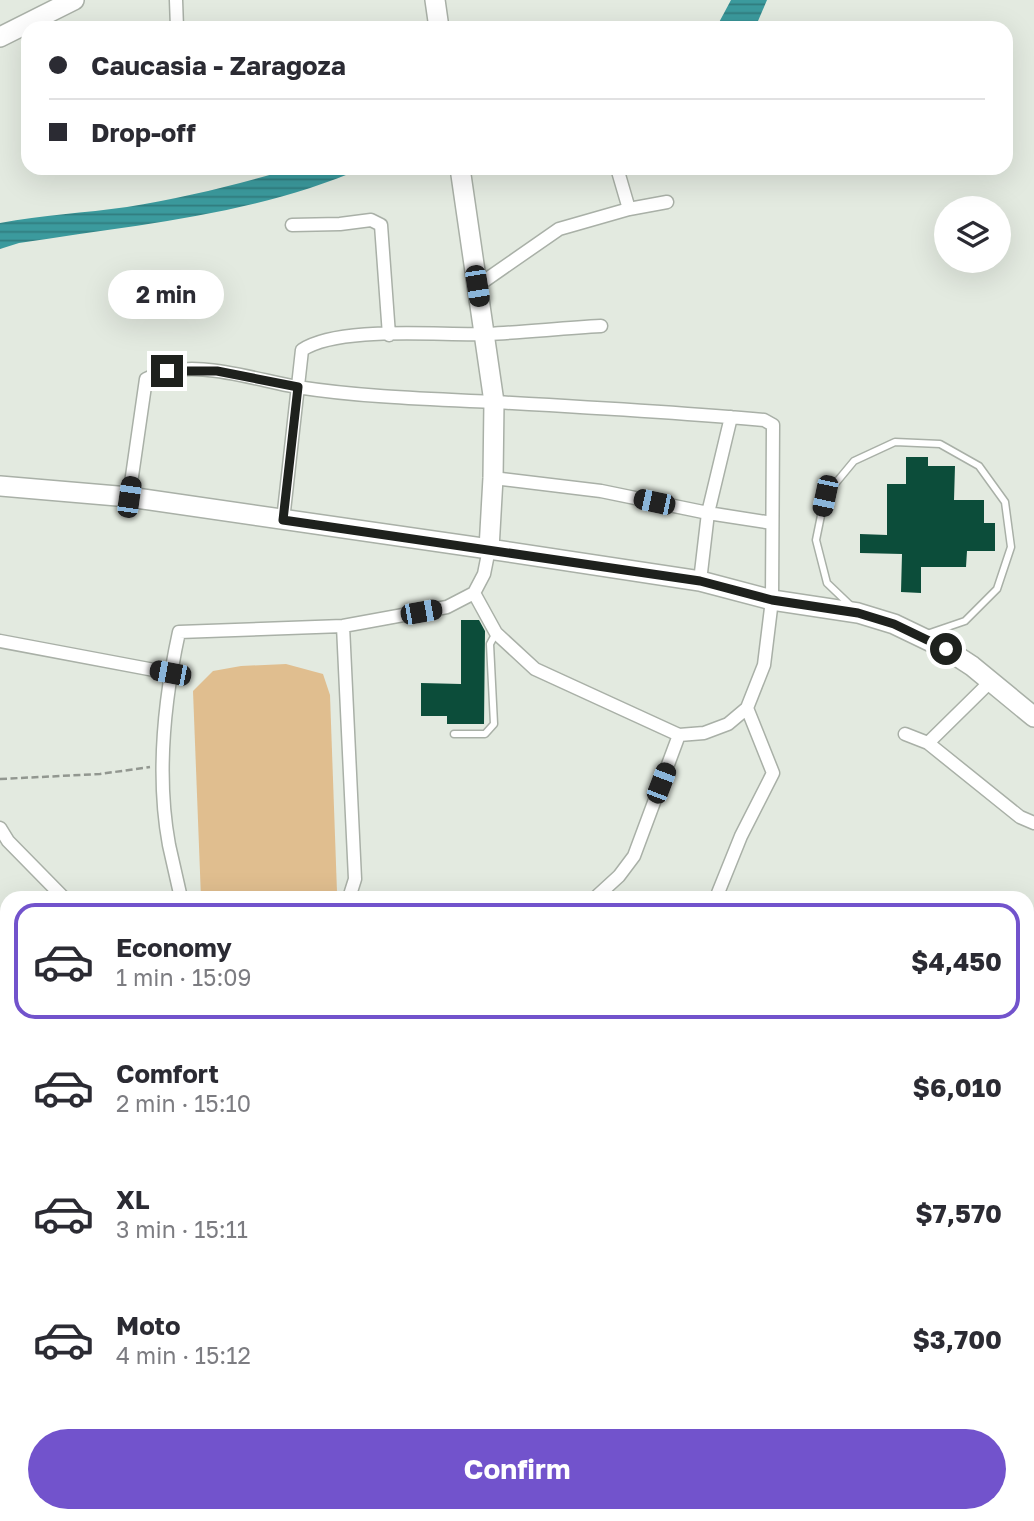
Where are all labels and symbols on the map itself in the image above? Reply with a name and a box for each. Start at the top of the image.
car [464,264,491,308]
callout: 2 min [109,270,225,318]
route end [151,355,183,387]
car [811,473,840,519]
car [116,475,143,519]
car [632,487,677,517]
car [399,598,444,626]
route start [930,633,962,665]
car [148,659,193,687]
car [644,760,679,806]

